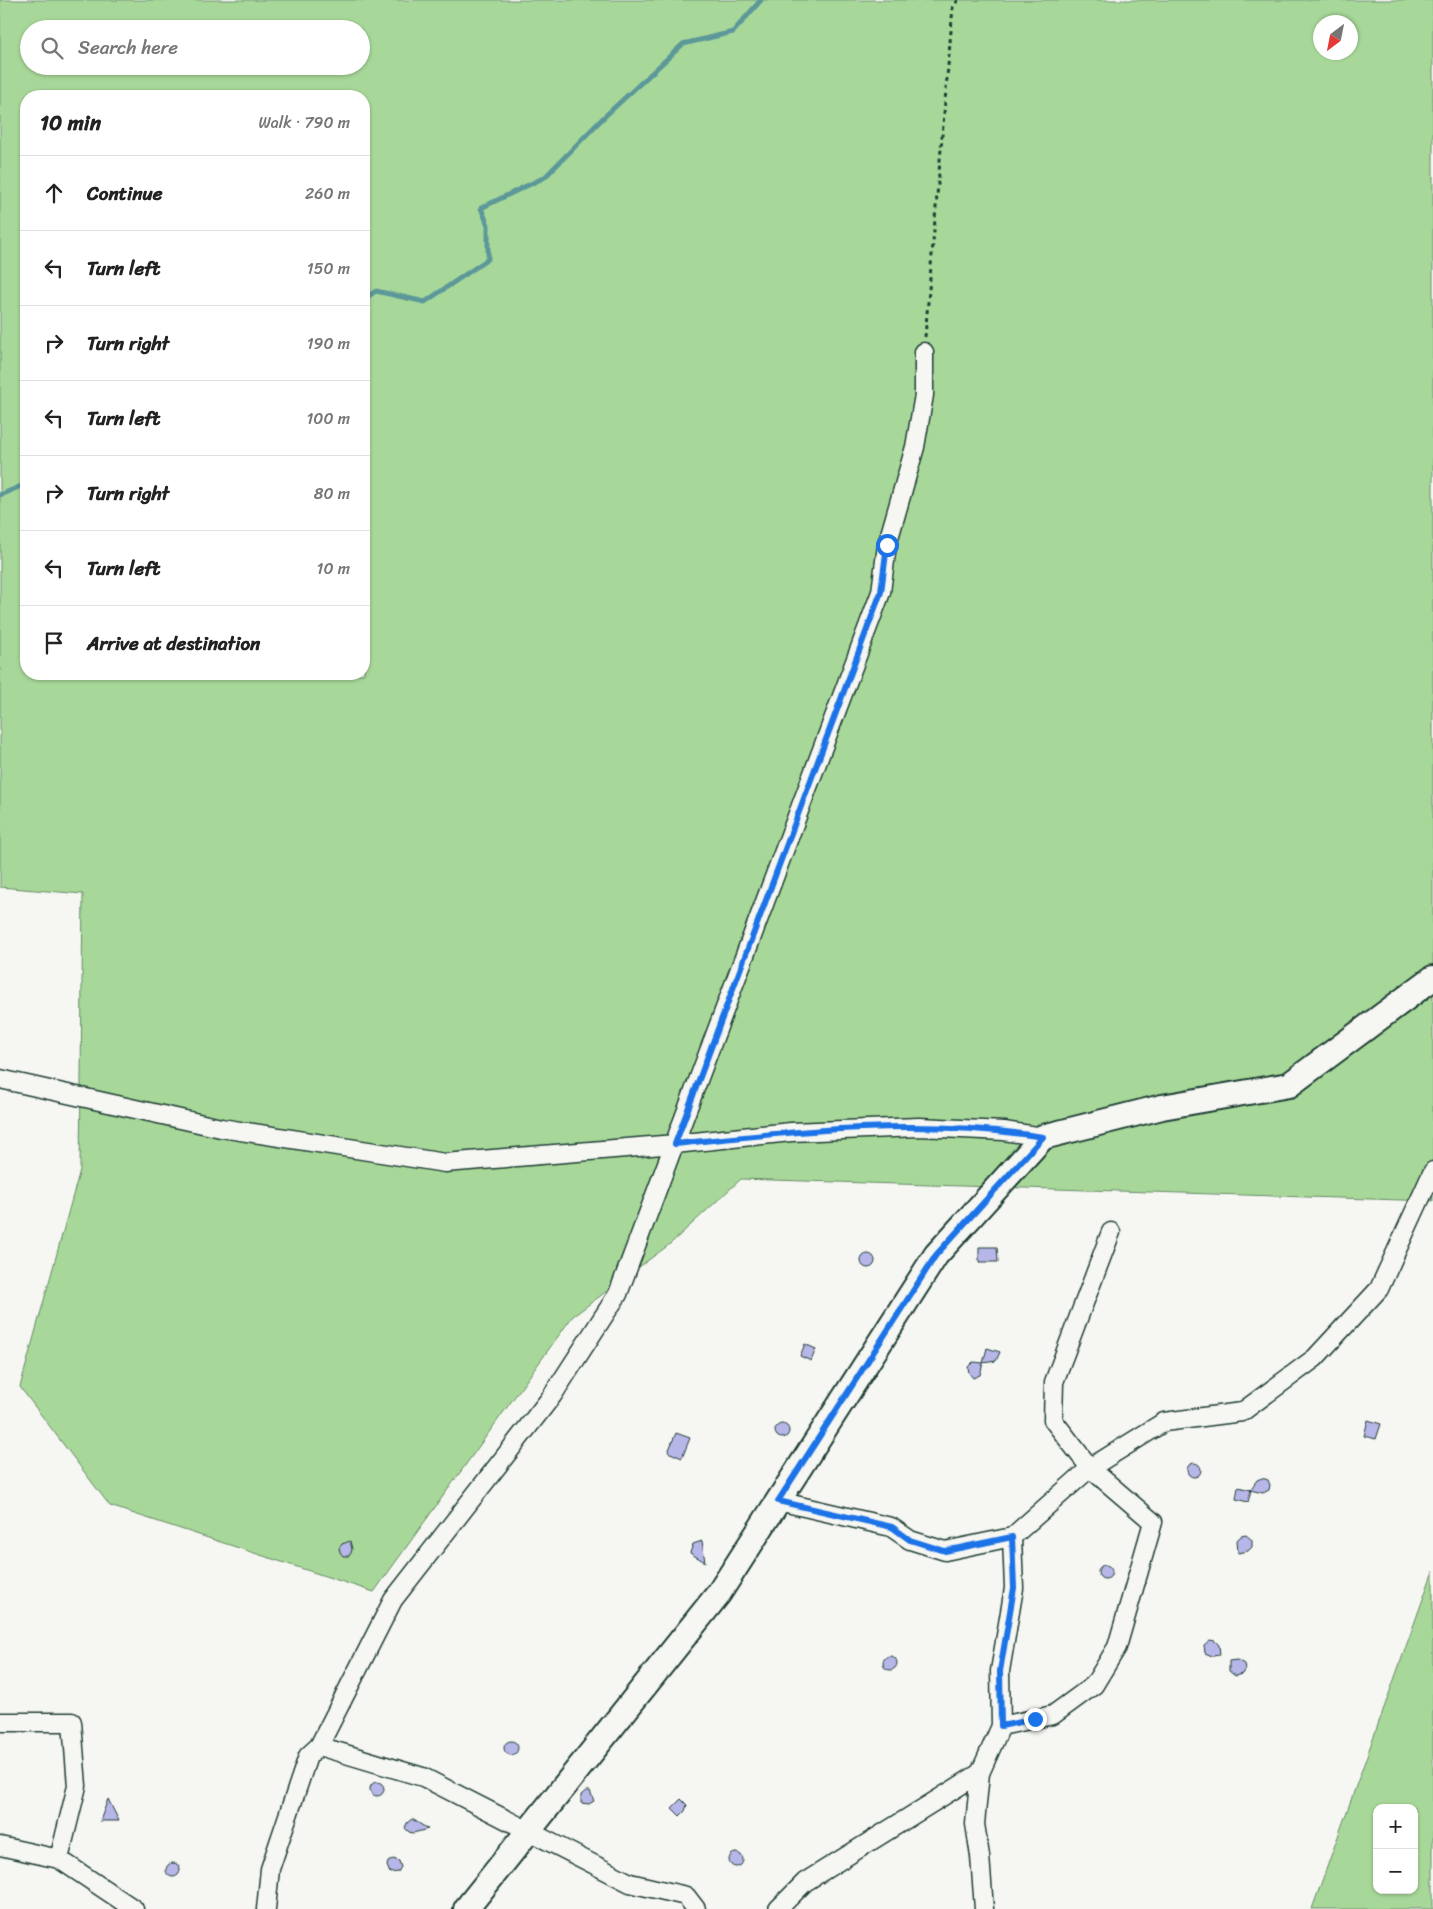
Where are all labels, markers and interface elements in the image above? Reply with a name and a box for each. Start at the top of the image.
north arrow [1313,15,1358,60]
search box [20,20,370,75]
text: Search here [78,31,178,64]
icon: search [38,34,66,62]
text: 10 min [40,104,101,142]
text: Walk · 790 m [258,108,350,137]
text: Continue [87,177,163,210]
icon: ahead [40,179,68,207]
text: 260 m [305,179,350,208]
text: Turn left [87,252,160,285]
icon: left [40,254,68,282]
text: 150 m [307,254,350,283]
text: Turn right [87,327,169,360]
icon: right [40,329,68,357]
text: 190 m [307,329,350,358]
text: Turn left [87,402,160,435]
icon: left [40,404,68,432]
text: 100 m [306,404,350,433]
text: Turn right [87,477,169,510]
icon: right [40,479,68,507]
text: 80 m [314,479,350,508]
route start [876,534,899,557]
text: Turn left [87,552,160,585]
icon: left [40,554,68,582]
text: 10 m [317,554,350,583]
text: Arrive at destination [87,627,260,660]
icon: arrive [40,629,68,657]
route end [1024,1708,1047,1731]
map controls [1373,1804,1418,1894]
button: + [1373,1804,1418,1849]
button: − [1373,1849,1418,1894]

